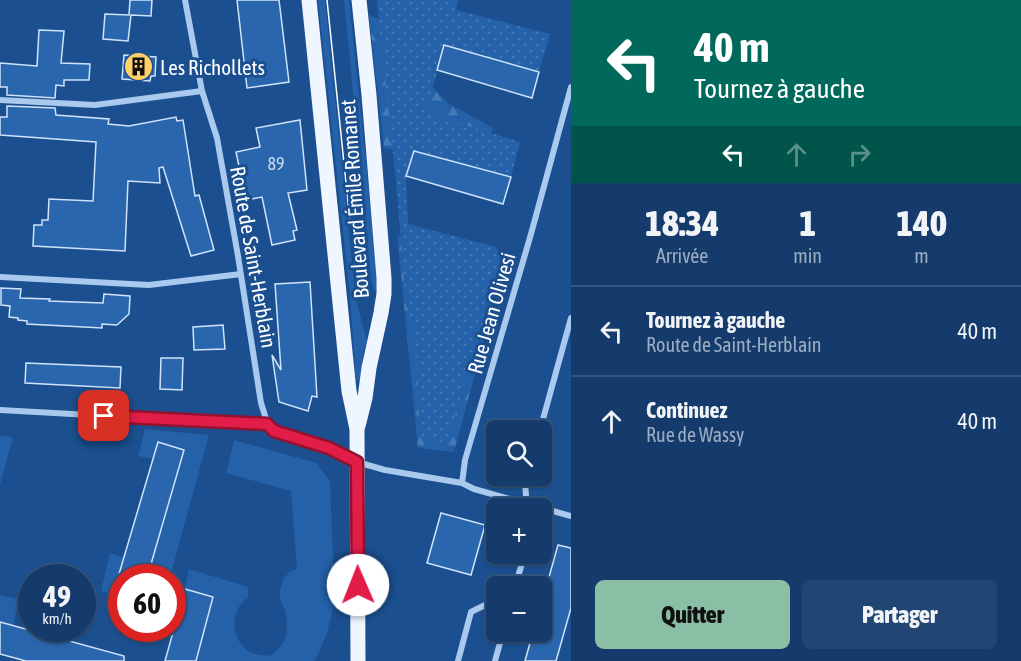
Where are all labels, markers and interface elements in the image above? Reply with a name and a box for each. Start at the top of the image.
text: 40 m [694,23,769,71]
icon: left [595,24,673,102]
building icon: Les Richollets [123,51,155,83]
place label: Les Richollets [160,55,265,79]
text: Tournez à gauche [694,73,865,104]
street label: Boulevard Émile Romanet [335,99,373,299]
icon: left [717,138,750,171]
icon: ahead [780,138,813,171]
icon: right [843,138,876,171]
house number: 89 [268,153,284,174]
street label: Route de Saint-Herblain [226,164,282,350]
text: 18:34 [645,202,719,244]
text: 1 [799,202,816,244]
text: 140 [896,202,947,244]
text: Arrivée [656,244,708,267]
text: min [793,244,822,267]
text: m [914,244,929,267]
street label: Rue Jean Olivesi [462,250,520,376]
text: Tournez à gauche [646,307,785,333]
icon: left [595,315,628,348]
text: 40 m [957,318,997,344]
text: Route de Saint-Herblain [646,333,821,356]
pin [78,390,129,441]
text: Continuez [646,397,728,423]
icon: arrive [87,399,120,432]
icon: ahead [595,405,628,438]
text: 40 m [957,408,997,434]
map controls [486,420,552,642]
button: search [486,420,552,486]
text: Rue de Wassy [646,423,744,446]
button: + [486,498,552,564]
position arrow [326,553,390,617]
speed limit sign: 60 [108,564,186,642]
button: − [486,576,552,642]
text: 49 [43,579,71,613]
button: Quitter [595,580,790,649]
button: Partager [802,580,997,649]
text: km/h [42,610,72,627]

